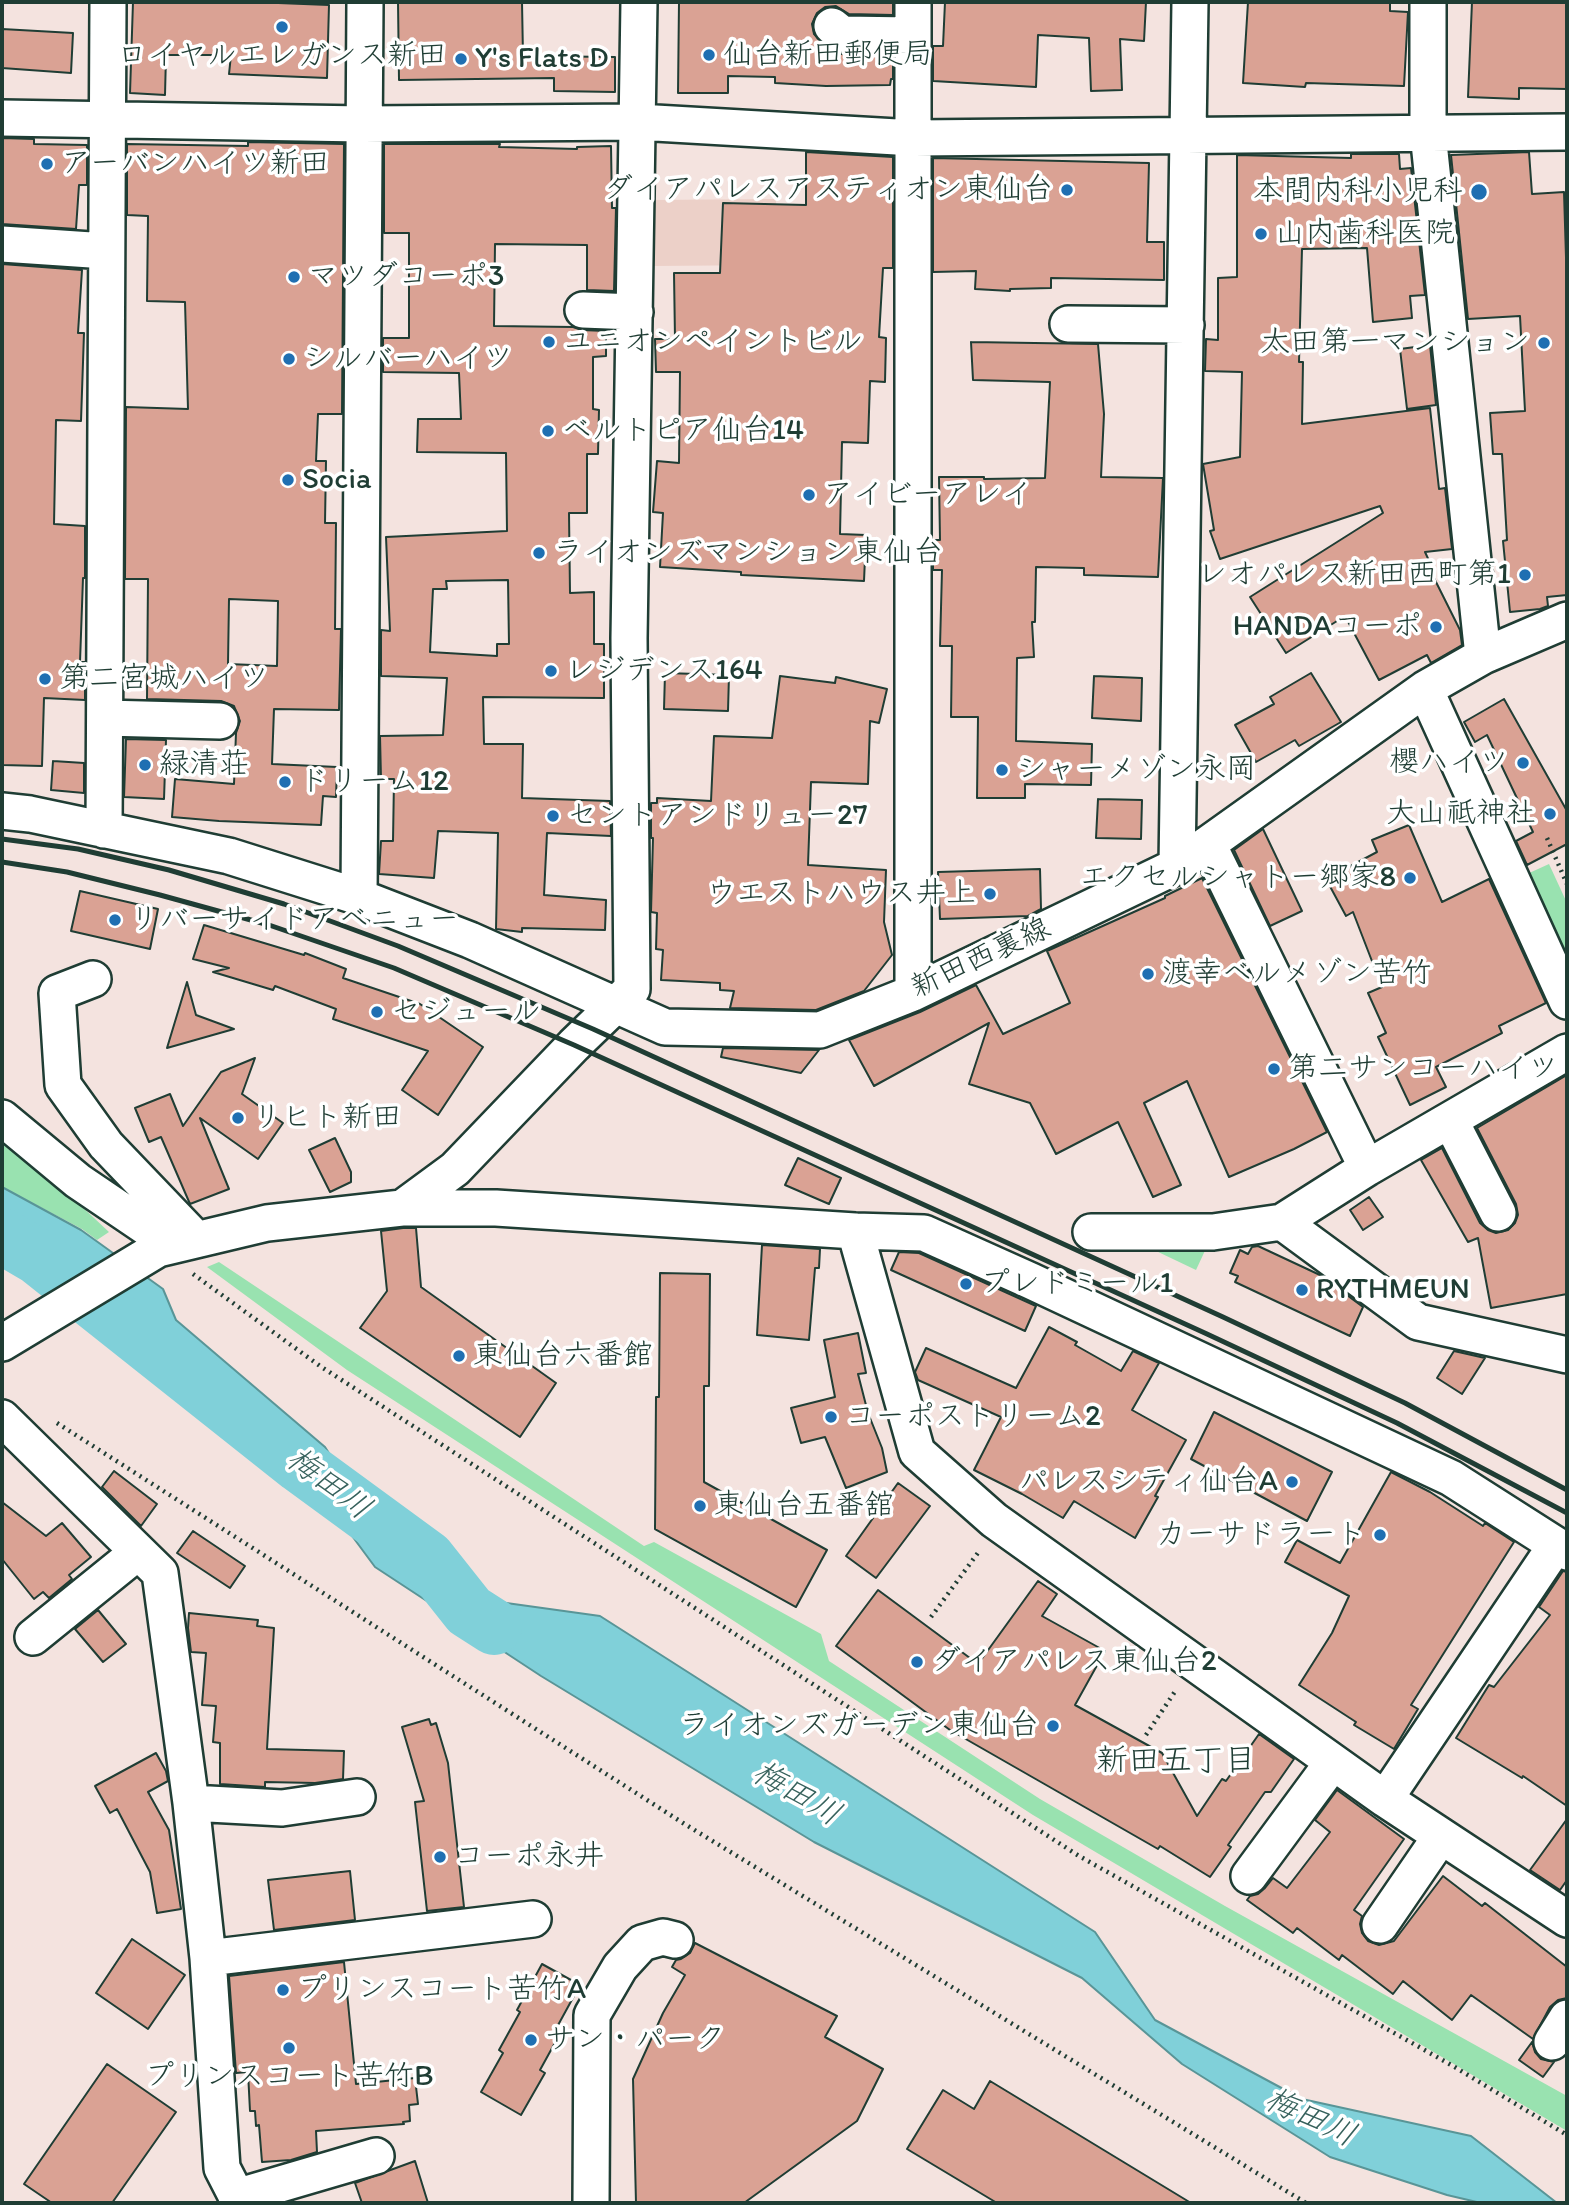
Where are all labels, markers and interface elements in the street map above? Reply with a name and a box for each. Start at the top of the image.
marker: ロイヤルエレガンス新田 [274,19,290,35]
place label: 仙台新田郵便局 [723,37,933,73]
place label: ロイヤルエレガンス新田 [117,38,447,74]
place label: Y's Flats D [475,41,609,77]
marker: 仙台新田郵便局 [701,47,717,63]
marker: Y's Flats D [453,51,469,67]
place label: アーバンハイツ新田 [61,146,330,182]
marker: アーバンハイツ新田 [39,156,55,172]
place label: ダイアパレスアスティオン東仙台 [603,172,1053,208]
place label: 本間内科小児科 [1253,174,1463,210]
marker: ダイアパレスアスティオン東仙台 [1059,182,1075,198]
marker: 本間内科小児科 [1469,182,1489,202]
place label: 山内歯科医院 [1275,216,1455,252]
marker: 山内歯科医院 [1253,226,1269,242]
place label: マツダコーポ3 [308,259,504,295]
marker: マツダコーポ3 [286,269,302,285]
place label: ユニオンペイントビル [563,324,863,360]
place label: 太田第一マンション [1260,325,1530,361]
marker: ユニオンペイントビル [541,334,557,350]
marker: 太田第一マンション [1536,335,1552,351]
place label: シルバーハイツ [303,341,513,377]
marker: シルバーハイツ [281,351,297,367]
place label: ベルトピア仙台14 [562,413,804,449]
marker: ベルトピア仙台14 [540,423,556,439]
place label: Socia [302,462,372,498]
marker: Socia [280,472,296,488]
place label: アイビーアレイ [823,477,1031,513]
marker: アイビーアレイ [801,487,817,503]
place label: ライオンズマンション東仙台 [553,535,943,571]
marker: ライオンズマンション東仙台 [531,545,547,561]
place label: レオパレス新田西町第1 [1197,557,1511,593]
marker: レオパレス新田西町第1 [1517,567,1533,583]
place label: HANDAコーポ [1233,609,1422,645]
marker: HANDAコーポ [1428,619,1444,635]
place label: レジデンス164 [565,653,763,689]
place label: 第二宮城ハイツ [59,661,269,697]
marker: レジデンス164 [543,663,559,679]
marker: 第二宮城ハイツ [37,671,53,687]
place label: 櫻ハイツ [1389,745,1509,781]
place label: 緑清荘 [159,747,249,783]
place label: シャーメゾン永岡 [1016,752,1256,788]
marker: 櫻ハイツ [1515,755,1531,771]
marker: 緑清荘 [137,757,153,773]
marker: シャーメゾン永岡 [994,762,1010,778]
place label: ドリーム12 [299,764,449,800]
marker: ドリーム12 [277,774,293,790]
place label: 大山祗神社 [1386,796,1536,832]
place label: セントアンドリュー27 [567,798,868,834]
marker: 大山祗神社 [1542,806,1558,822]
marker: セントアンドリュー27 [545,808,561,824]
place label: エクセルシャトー郷家8 [1080,860,1396,896]
marker: エクセルシャトー郷家8 [1402,870,1418,886]
place label: ウエストハウス井上 [706,876,976,912]
marker: ウエストハウス井上 [982,886,998,902]
place label: リバーサイドアベニュー [129,902,459,938]
street label: 新田西裏線 [905,911,1057,1007]
marker: リバーサイドアベニュー [107,912,123,928]
place label: 渡幸ベルメゾン苦竹 [1162,956,1432,992]
marker: 渡幸ベルメゾン苦竹 [1140,966,1156,982]
place label: セジュール [391,994,541,1030]
marker: セジュール [369,1004,385,1020]
place label: 第二サンコーハイツ [1288,1051,1558,1087]
marker: 第二サンコーハイツ [1266,1061,1282,1077]
place label: リヒト新田 [252,1100,402,1136]
marker: リヒト新田 [230,1110,246,1126]
place label: プレドミール1 [980,1266,1173,1302]
place label: RYTHMEUN [1316,1272,1470,1308]
marker: プレドミール1 [958,1276,974,1292]
marker: RYTHMEUN [1294,1282,1310,1298]
place label: 東仙台六番館 [473,1338,653,1374]
marker: 東仙台六番館 [451,1348,467,1364]
place label: コーポストリーム2 [845,1399,1101,1435]
marker: コーポストリーム2 [823,1409,839,1425]
water label: 梅田川 [278,1441,378,1529]
place label: パレスシティ仙台A [1019,1464,1278,1500]
marker: パレスシティ仙台A [1284,1474,1300,1490]
place label: 東仙台五番舘 [714,1488,894,1524]
marker: 東仙台五番舘 [692,1498,708,1514]
place label: カーサドラート [1156,1517,1366,1553]
marker: カーサドラート [1372,1527,1388,1543]
place label: ダイアパレス東仙台2 [931,1644,1217,1680]
marker: ダイアパレス東仙台2 [909,1654,925,1670]
place label: ライオンズガーデン東仙台 [679,1708,1039,1744]
marker: ライオンズガーデン東仙台 [1045,1718,1061,1734]
district label: 新田五丁目 [1096,1743,1256,1781]
water label: 梅田川 [745,1754,847,1836]
place label: コーポ永井 [454,1839,604,1875]
marker: コーポ永井 [432,1849,448,1865]
place label: プリンスコート苦竹A [297,1972,586,2008]
marker: プリンスコート苦竹A [275,1982,291,1998]
place label: サン・パーク [545,2022,725,2058]
marker: サン・パーク [523,2032,539,2048]
marker: プリンスコート苦竹B [281,2040,297,2056]
place label: プリンスコート苦竹B [144,2059,434,2095]
water label: 梅田川 [1258,2081,1362,2157]

